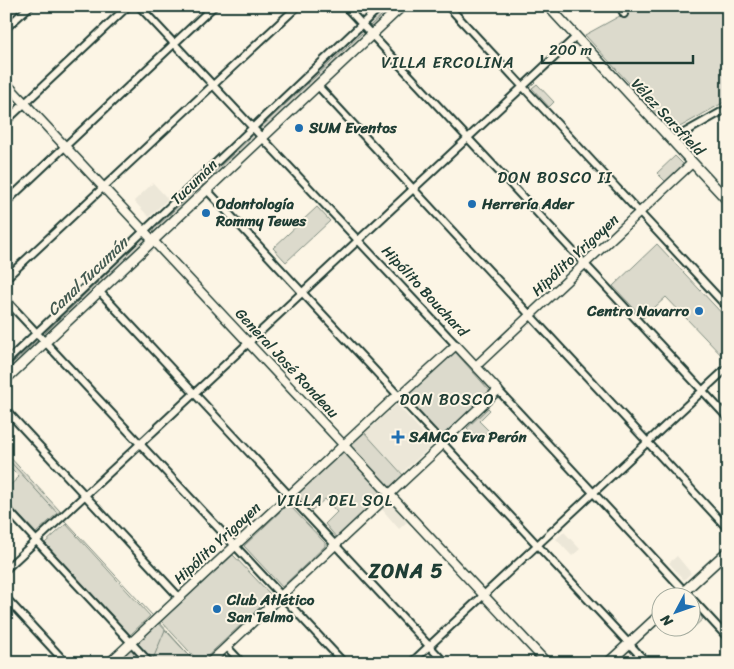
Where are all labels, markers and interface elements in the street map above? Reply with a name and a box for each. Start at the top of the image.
scale bar [542,32,693,64]
text: 200 m [549,37,593,63]
district label: VILLA ERCOLINA [381,48,515,77]
street label: Vélez Sarsfield [625,72,712,163]
place label: SUM Eventos [308,115,398,141]
marker: SUM Eventos [293,122,305,134]
street label: Tucumán [164,153,224,211]
district label: DON BOSCO II [498,163,613,192]
place label: Odontología Rommy Tewes [215,191,307,234]
place label: Herrería Ader [481,191,576,217]
marker: Herrería Ader [466,198,478,210]
marker: Odontología Rommy Tewes [200,207,212,219]
street label: Hipólito Yrigoyen [525,207,625,303]
water label: Canal Tucumán [40,228,137,323]
street label: Hipólito Bouchard [375,239,476,344]
place label: Centro Navarro [586,298,689,324]
street label: General José Rondeau [229,302,345,424]
marker: Centro Navarro [693,305,705,317]
district label: DON BOSCO [399,385,495,414]
place label: SAMCo Eva Perón [408,424,527,450]
marker: SAMCo Eva Perón [391,430,405,444]
district label: VILLA DEL SOL [277,486,393,515]
street label: Hipólito Yrigoyen [167,495,267,591]
district label: ZONA 5 [367,554,444,589]
north arrow [652,586,702,636]
place label: Club Atlético San Telmo [226,587,315,630]
marker: Club Atlético San Telmo [211,603,223,615]
text: N [654,608,680,633]

